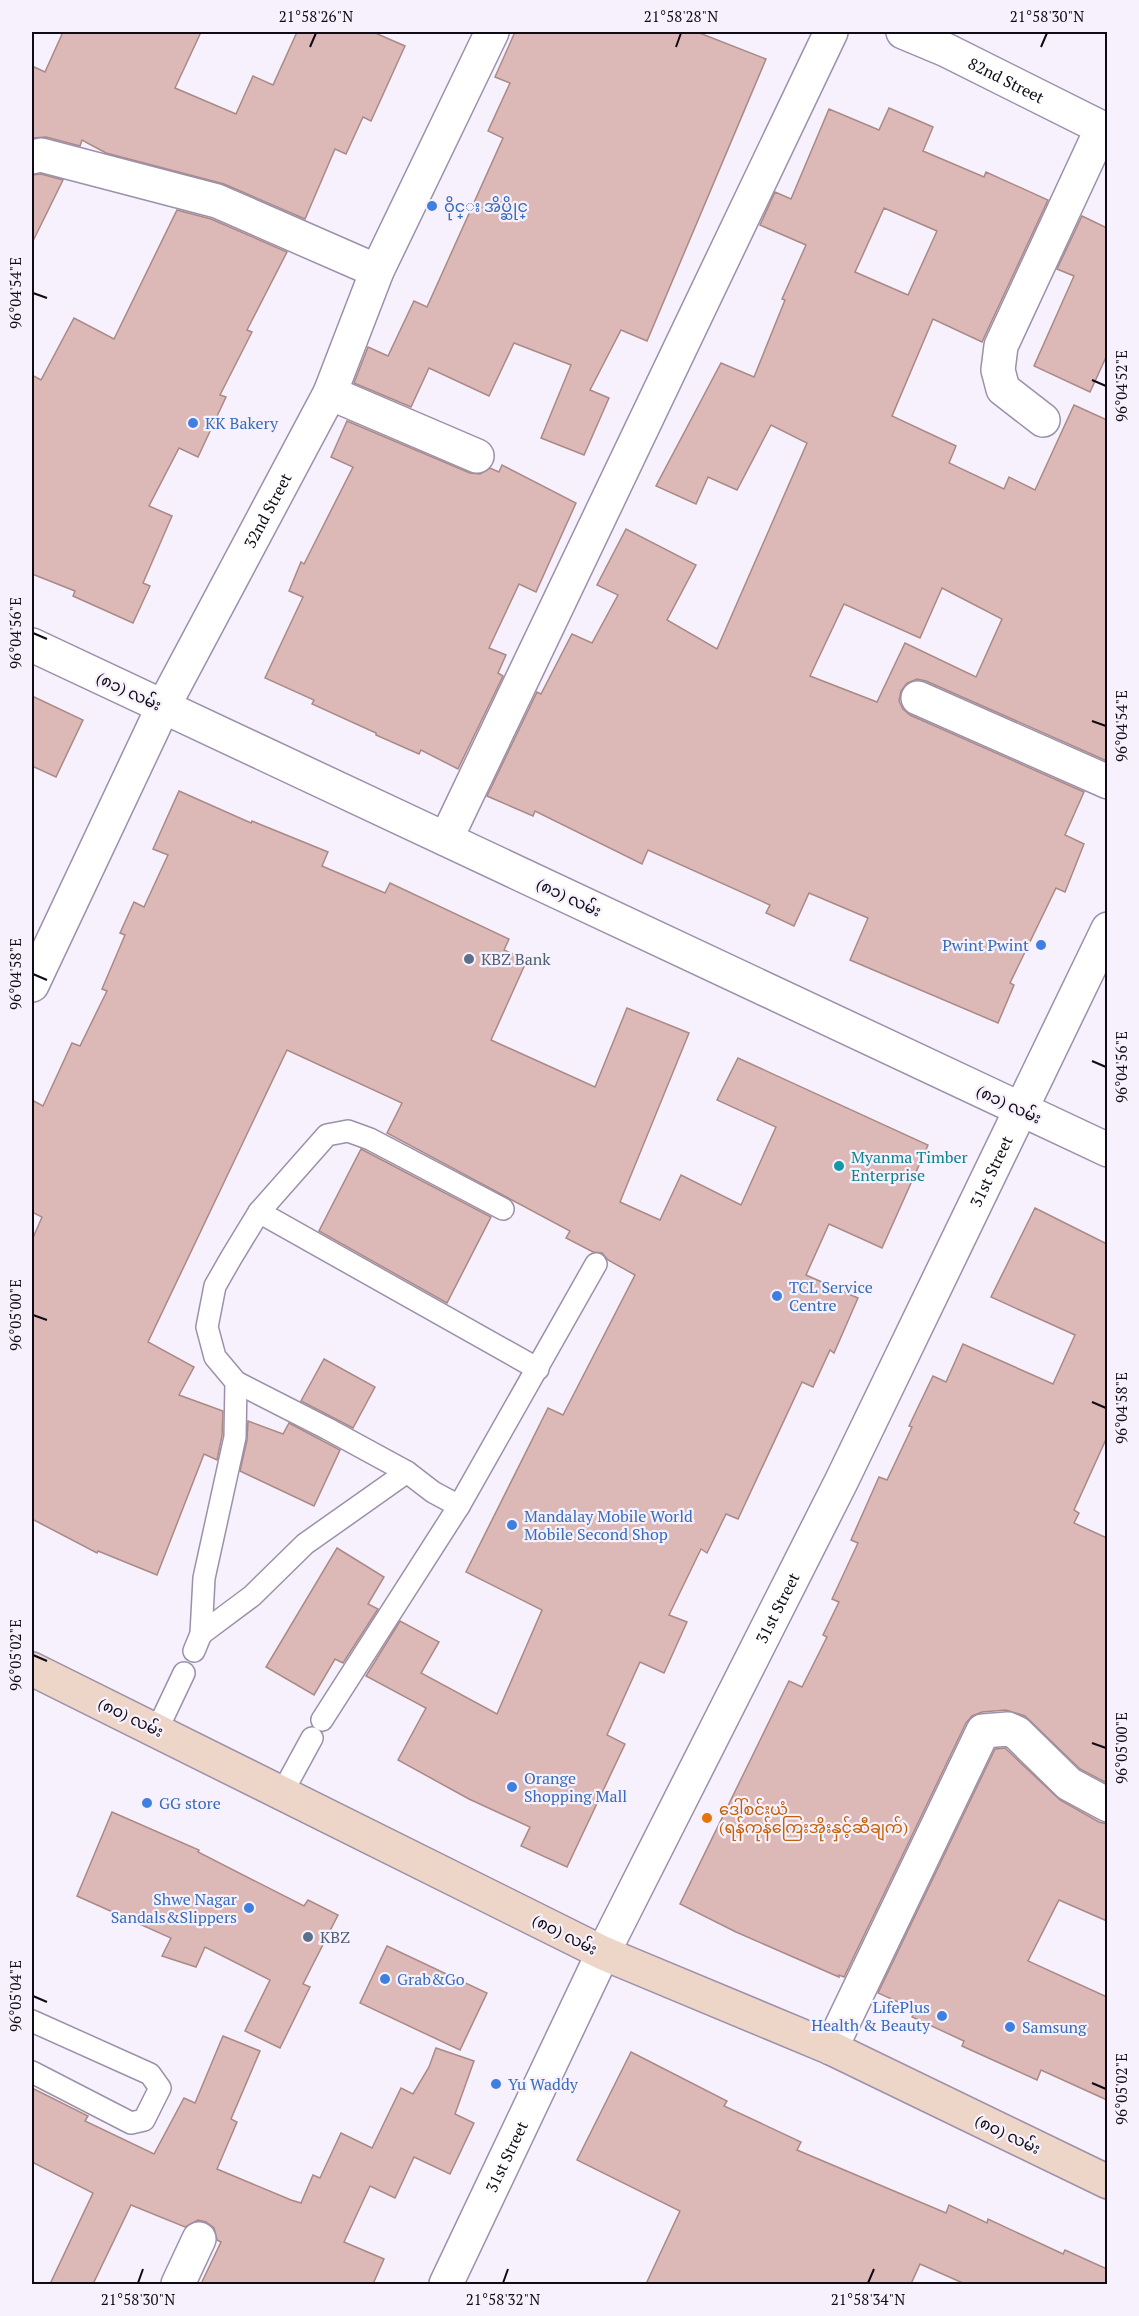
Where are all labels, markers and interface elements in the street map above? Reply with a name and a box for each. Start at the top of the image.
text: 21°58'26"N [279,6,353,26]
text: 21°58'28"N [644,6,718,26]
text: 21°58'30"N [1010,6,1084,26]
street label: 82nd Street [965,52,1048,108]
place label: ဝိုင္း အိပ္ဆိုင္ [444,195,528,221]
marker: ဝိုင္း အိပ္ဆိုင္ [425,199,439,213]
text: 96°04'54"E [5,257,25,329]
text: 96°04'52"E [1111,350,1131,422]
place label: KK Bakery [205,412,279,434]
marker: KK Bakery [186,416,200,430]
street label: 32nd Street [239,469,297,552]
text: 96°04'56"E [5,597,25,669]
street label: (၈၁) လမ်း [93,666,165,716]
text: 96°04'54"E [1111,690,1131,762]
street label: (၈၁) လမ်း [533,872,605,922]
place label: Pwint Pwint [942,934,1029,956]
text: 96°04'58"E [5,938,25,1010]
marker: Pwint Pwint [1034,938,1048,952]
place label: KBZ Bank [481,948,551,970]
marker: KBZ Bank [462,952,476,966]
text: 96°04'56"E [1111,1031,1131,1103]
street label: (၈၁) လမ်း [973,1079,1045,1129]
street label: 31st Street [964,1132,1018,1211]
place label: Myanma Timber Enterprise [851,1146,969,1186]
marker: Myanma Timber Enterprise [832,1159,846,1173]
place label: TCL Service Centre [789,1276,873,1316]
text: 96°05'00"E [5,1279,25,1351]
marker: TCL Service Centre [770,1289,784,1303]
text: 96°04'58"E [1111,1372,1131,1444]
place label: Mandalay Mobile World Mobile Second Shop [524,1505,693,1545]
marker: Mandalay Mobile World Mobile Second Shop [505,1518,519,1532]
street label: 31st Street [750,1569,804,1647]
text: 96°05'02"E [5,1619,25,1691]
street label: (၈၀) လမ်း [95,1692,167,1742]
text: 96°05'00"E [1111,1712,1131,1784]
place label: Orange Shopping Mall [524,1767,627,1807]
marker: Orange Shopping Mall [505,1780,519,1794]
place label: GG store [159,1792,221,1814]
marker: GG store [140,1796,154,1810]
place label: ဒေါ်စင်းယုံ (ရန်ကုန်ကြေးအိုးနှင့်ဆီချက်) [719,1798,908,1842]
marker: ဒေါ်စင်းယုံ (ရန်ကုန်ကြေးအိုးနှင့်ဆီချက်) [700,1811,714,1825]
place label: Shwe Nagar Sandals&Slippers [111,1888,238,1928]
marker: Shwe Nagar Sandals&Slippers [242,1901,256,1915]
street label: (၈၀) လမ်း [529,1908,601,1960]
place label: KBZ [320,1926,350,1948]
marker: KBZ [301,1930,315,1944]
text: 96°05'04"E [5,1960,25,2032]
place label: Grab&Go [397,1968,465,1990]
marker: Grab&Go [378,1972,392,1986]
place label: LifePlus Health & Beauty [811,1996,931,2036]
marker: LifePlus Health & Beauty [935,2009,949,2023]
place label: Samsung [1022,2016,1087,2038]
marker: Samsung [1003,2020,1017,2034]
text: 96°05'02"E [1111,2053,1131,2125]
place label: Yu Waddy [508,2073,579,2095]
marker: Yu Waddy [489,2077,503,2091]
street label: (၈၀) လမ်း [972,2109,1044,2159]
street label: 31st Street [480,2117,533,2196]
text: 21°58'30"N [101,2289,175,2309]
text: 21°58'32"N [466,2289,540,2309]
text: 21°58'34"N [831,2289,905,2309]

